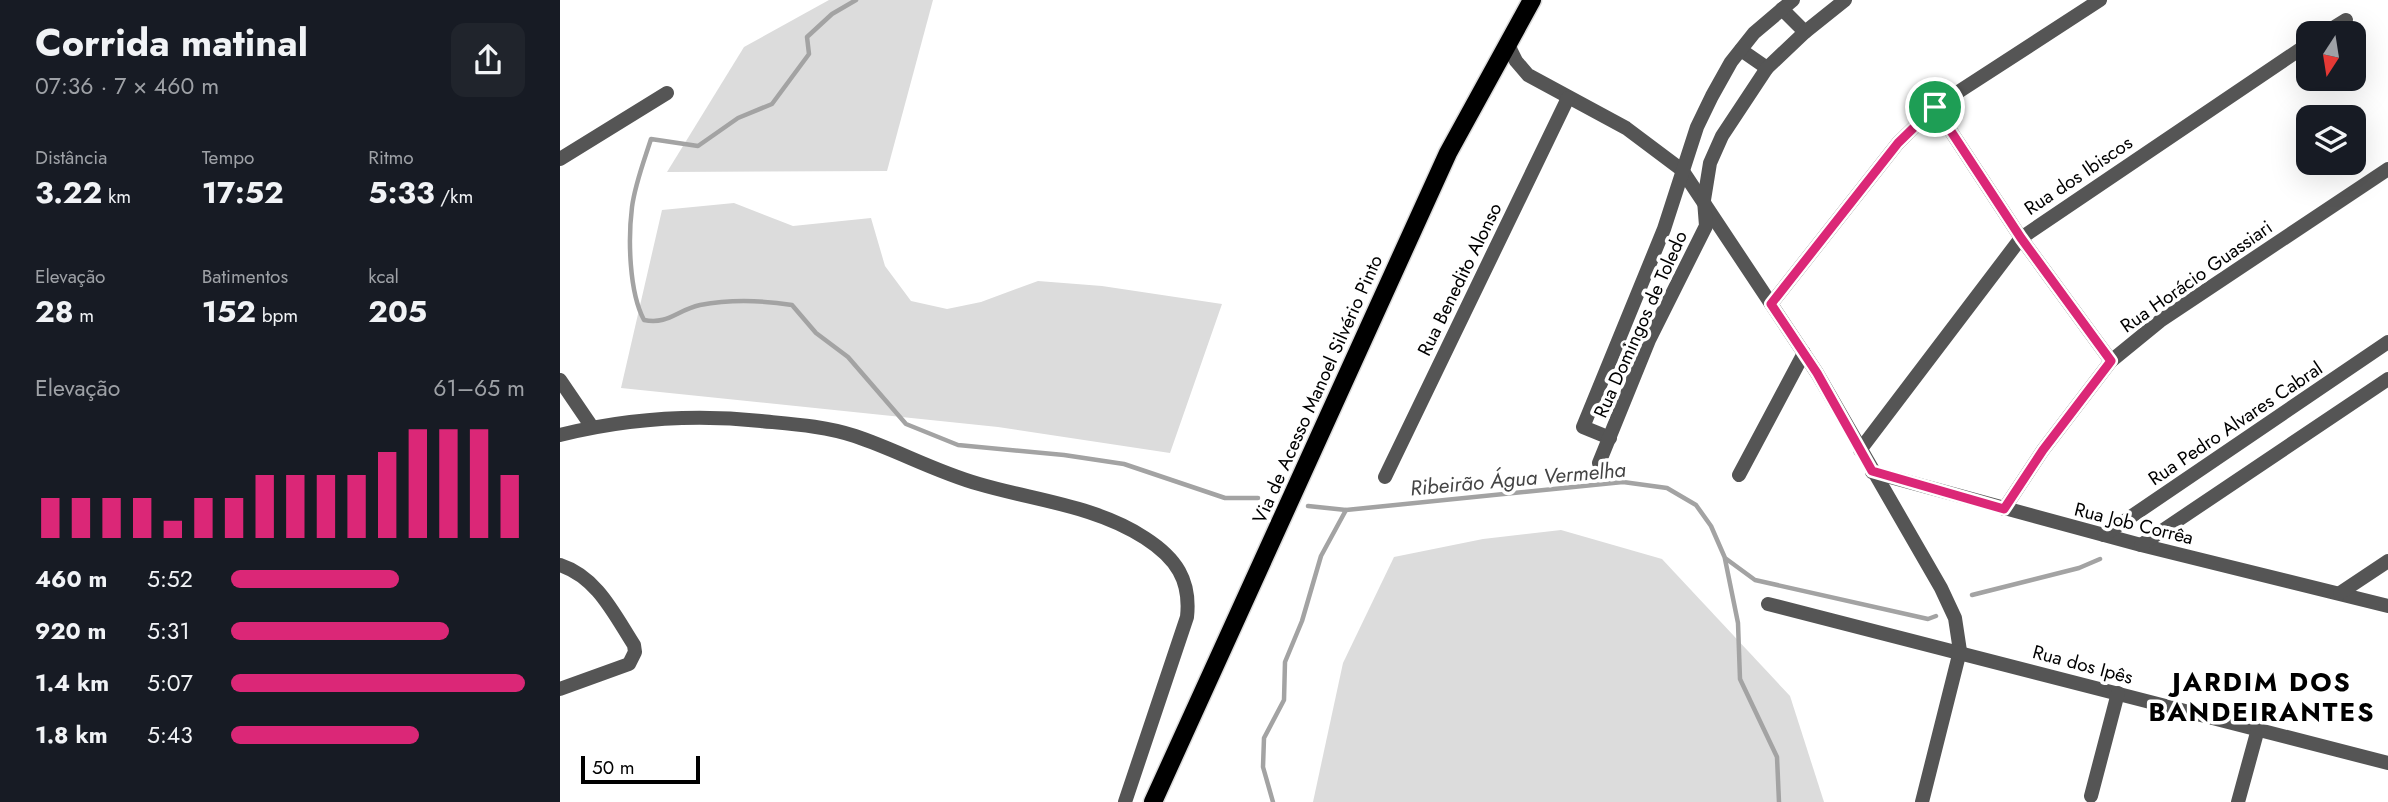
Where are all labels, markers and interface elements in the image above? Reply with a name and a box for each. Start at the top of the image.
text: Corrida matinal [35,15,308,70]
north arrow [2296,21,2366,91]
map controls [2296,21,2366,175]
button: share [451,23,525,97]
text: 07:36 · 7 × 460 m [35,69,219,103]
pin [1905,77,1965,137]
icon: arrive [1916,88,1954,126]
button: layers [2296,105,2366,175]
street label: Rua dos Ibiscos [2019,129,2138,222]
text: Distância [35,144,107,171]
text: Tempo [202,144,254,171]
text: Ritmo [368,144,414,171]
text: 3.22 [35,171,102,214]
text: 17:52 [202,171,284,214]
text: 5:33 [368,171,435,214]
text: km [102,183,131,210]
text: /km [435,183,473,210]
street label: Rua Benedito Alonso [1411,198,1508,360]
street label: Rua Horácio Guassiari [2115,214,2278,339]
street label: Rua Domingos de Toledo [1587,226,1694,422]
street label: Via de Acesso Manoel Silvério Pinto [1246,251,1389,528]
text: Elevação [35,263,106,290]
text: Batimentos [202,263,288,290]
text: kcal [368,263,399,290]
text: 28 [35,290,74,333]
text: 152 [202,290,256,333]
text: 205 [368,290,427,333]
text: m [74,302,94,329]
text: bpm [256,302,298,329]
street label: Rua Pedro Alvares Cabral [2143,355,2328,492]
text: Elevação [35,371,120,405]
text: 61–65 m [433,371,525,405]
water label: Ribeirão Água Vermelha [1409,455,1628,503]
street label: Rua Job Corrêa [2071,496,2196,551]
text: 460 m [35,562,107,596]
text: 5:52 [147,562,193,596]
text: 920 m [35,614,106,648]
text: 5:31 [147,614,190,648]
street label: Rua dos Ipês [2030,638,2136,691]
district label: JARDIM DOS BANDEIRANTES [2149,663,2375,731]
text: 1.4 km [35,666,109,700]
text: 5:07 [147,666,193,700]
text: 1.8 km [35,718,108,752]
text: 5:43 [147,718,193,752]
scale bar [581,753,700,785]
text: 50 m [592,754,635,781]

